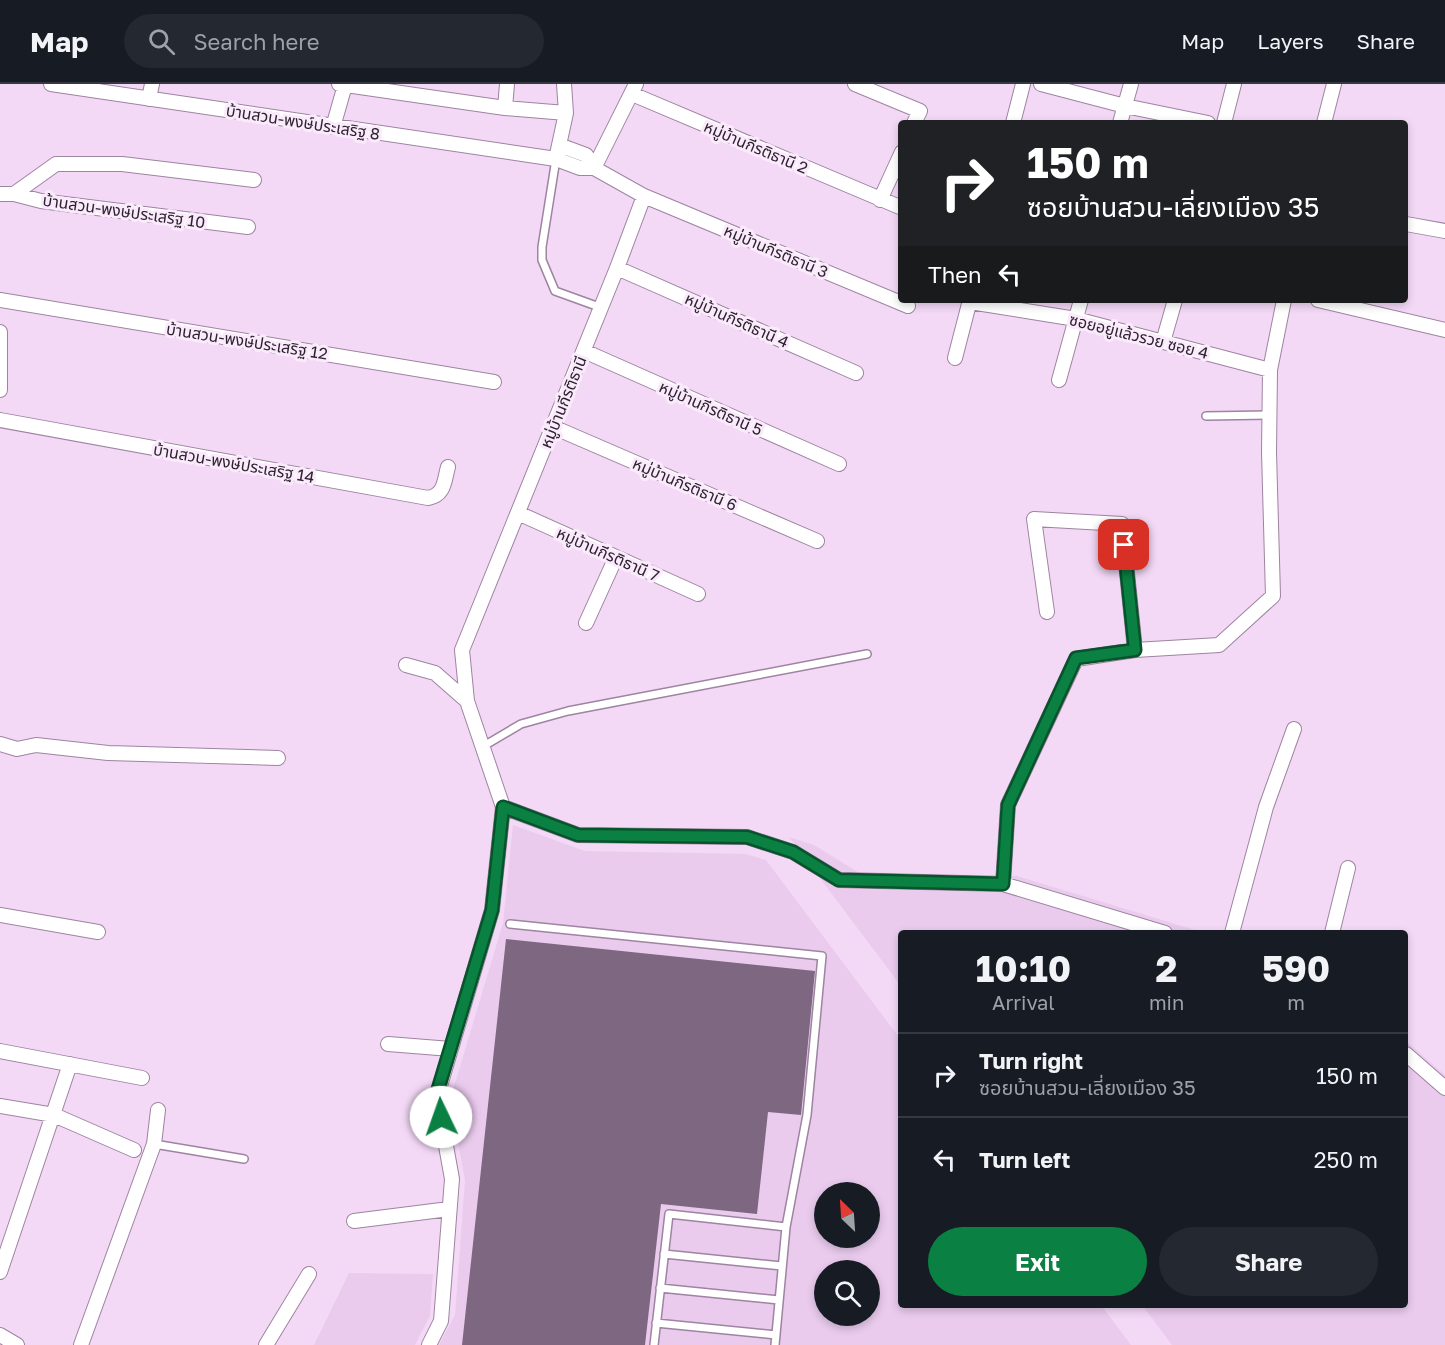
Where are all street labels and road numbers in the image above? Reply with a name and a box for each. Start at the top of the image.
street label: บ้านสวน-พงษ์ประเสริฐ 8 [225,100,381,144]
street label: หมู่บ้านกีรติธานี 2 [701,116,811,178]
street label: บ้านสวน-พงษ์ประเสริฐ 10 [42,190,206,232]
street label: หมู่บ้านกีรติธานี 3 [721,220,831,282]
street label: หมู่บ้านกีรติธานี 4 [682,288,792,352]
street label: ซอยอยู่แล้วรวย ซอย 4 [1067,309,1211,363]
street label: บ้านสวน-พงษ์ประเสริฐ 12 [165,318,329,364]
street label: หมู่บ้านกีรติธานี [535,353,591,451]
street label: หมู่บ้านกีรติธานี 5 [656,376,766,440]
street label: บ้านสวน-พงษ์ประเสริฐ 14 [152,439,316,487]
street label: หมู่บ้านกีรติธานี 6 [630,453,740,515]
street label: หมู่บ้านกีรติธานี 7 [554,522,662,586]

